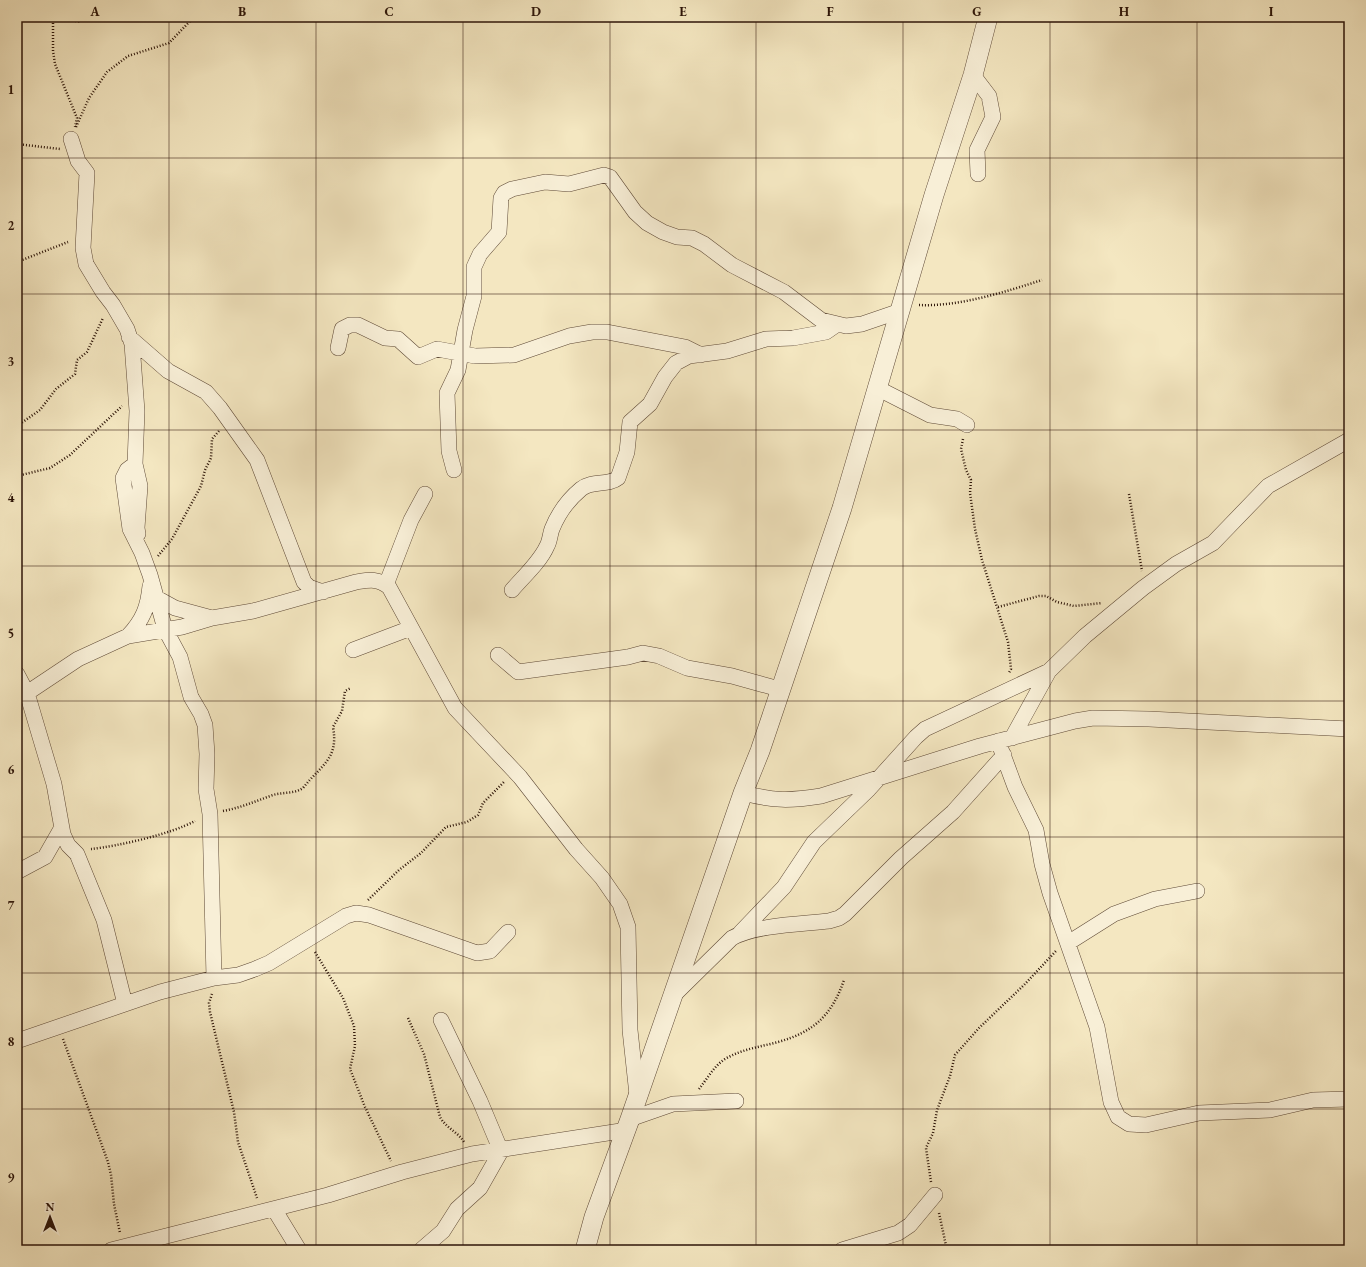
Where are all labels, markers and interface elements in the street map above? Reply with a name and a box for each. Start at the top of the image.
text: A [89,3,100,20]
text: B [238,3,246,20]
text: C [384,3,394,20]
text: D [531,3,541,20]
text: E [679,3,687,20]
text: F [826,3,834,20]
text: G [972,3,982,20]
text: H [1119,3,1130,20]
text: I [1269,3,1274,20]
text: 1 [8,81,15,98]
text: 2 [8,217,15,234]
text: 3 [8,353,15,370]
text: 4 [8,489,15,506]
text: 5 [8,625,14,642]
text: 6 [8,761,15,778]
text: 7 [8,897,15,914]
text: 8 [8,1033,15,1050]
text: 9 [8,1169,15,1186]
north arrow [30,1197,70,1237]
text: N [46,1200,55,1214]

